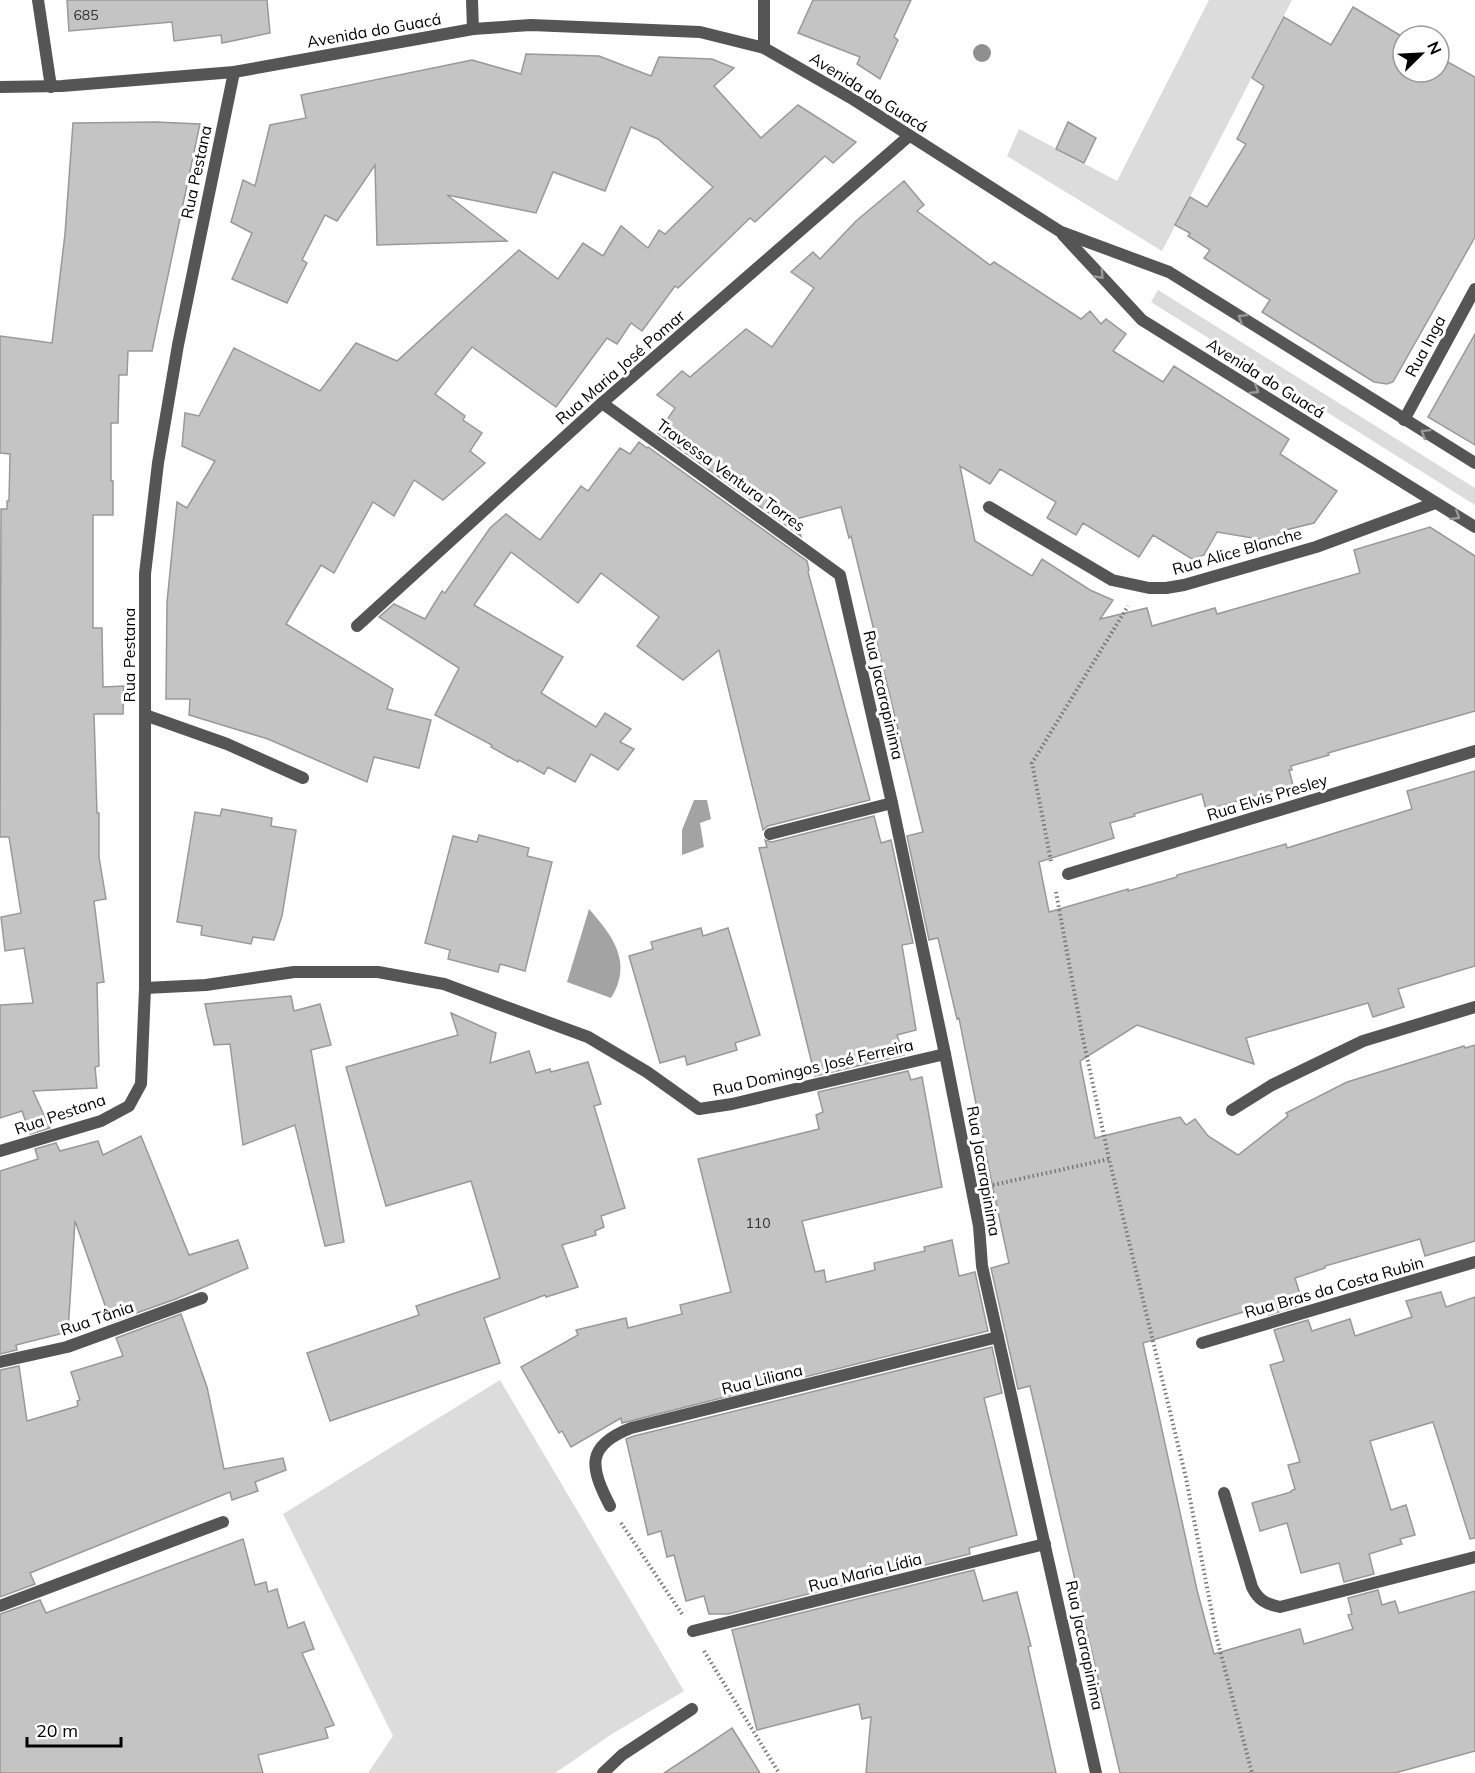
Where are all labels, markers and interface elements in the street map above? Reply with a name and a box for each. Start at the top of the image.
house number: 685 [73,6,99,24]
street label: Avenida do Guacá [305,8,443,52]
north arrow [1391,24,1451,84]
text: N [1423,38,1446,57]
street label: Avenida do Guacá [806,47,932,137]
street label: Rua Pestana [176,124,216,220]
one-way arrow [1093,268,1104,278]
street label: Rua Maria José Pomar [551,305,689,429]
street label: Rua Inga [1400,312,1450,380]
one-way arrow [1238,314,1249,325]
street label: Avenida do Guacá [1203,333,1329,423]
one-way arrow [1249,383,1259,395]
street label: Travessa Ventura Torres [653,414,809,536]
one-way arrow [1421,428,1431,440]
one-way arrow [1450,508,1460,520]
street label: Rua Alice Blanche [1170,523,1304,579]
street label: Rua Pestana [119,608,139,702]
street label: Rua Jacarapinima [859,628,909,762]
street label: Rua Elvis Presley [1204,769,1330,825]
street label: Rua Domingos José Ferreira [711,1034,915,1100]
street label: Rua Pestana [12,1089,108,1139]
street label: Rua Jacarapinima [963,1104,1005,1238]
house number: 110 [745,1214,771,1232]
street label: Rua Bras da Costa Rubin [1242,1252,1426,1322]
street label: Rua Tânia [58,1296,136,1340]
street label: Rua Liliana [719,1359,805,1399]
street label: Rua Maria Lídia [806,1548,924,1596]
street label: Rua Jacarapinima [1061,1578,1109,1712]
scale bar [27,1710,122,1748]
text: 20 m [36,1719,78,1742]

